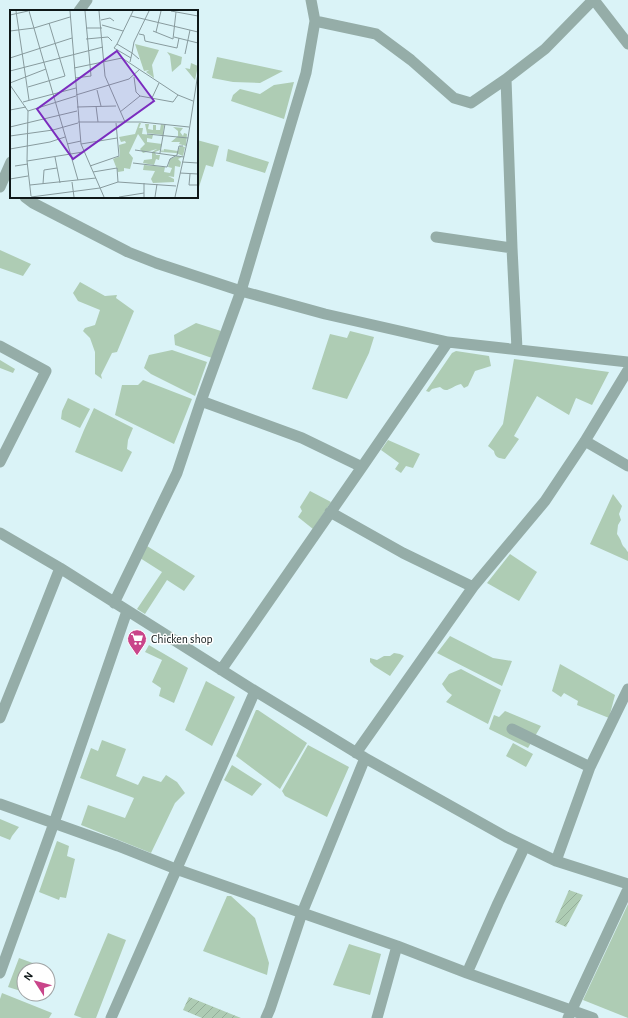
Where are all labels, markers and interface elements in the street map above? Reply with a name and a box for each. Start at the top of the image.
inset map [10,10,198,198]
supermarket icon: Chicken shop [126,628,148,656]
place label: Chicken shop [151,633,213,645]
north arrow [16,962,56,1002]
text: N [22,970,35,983]

